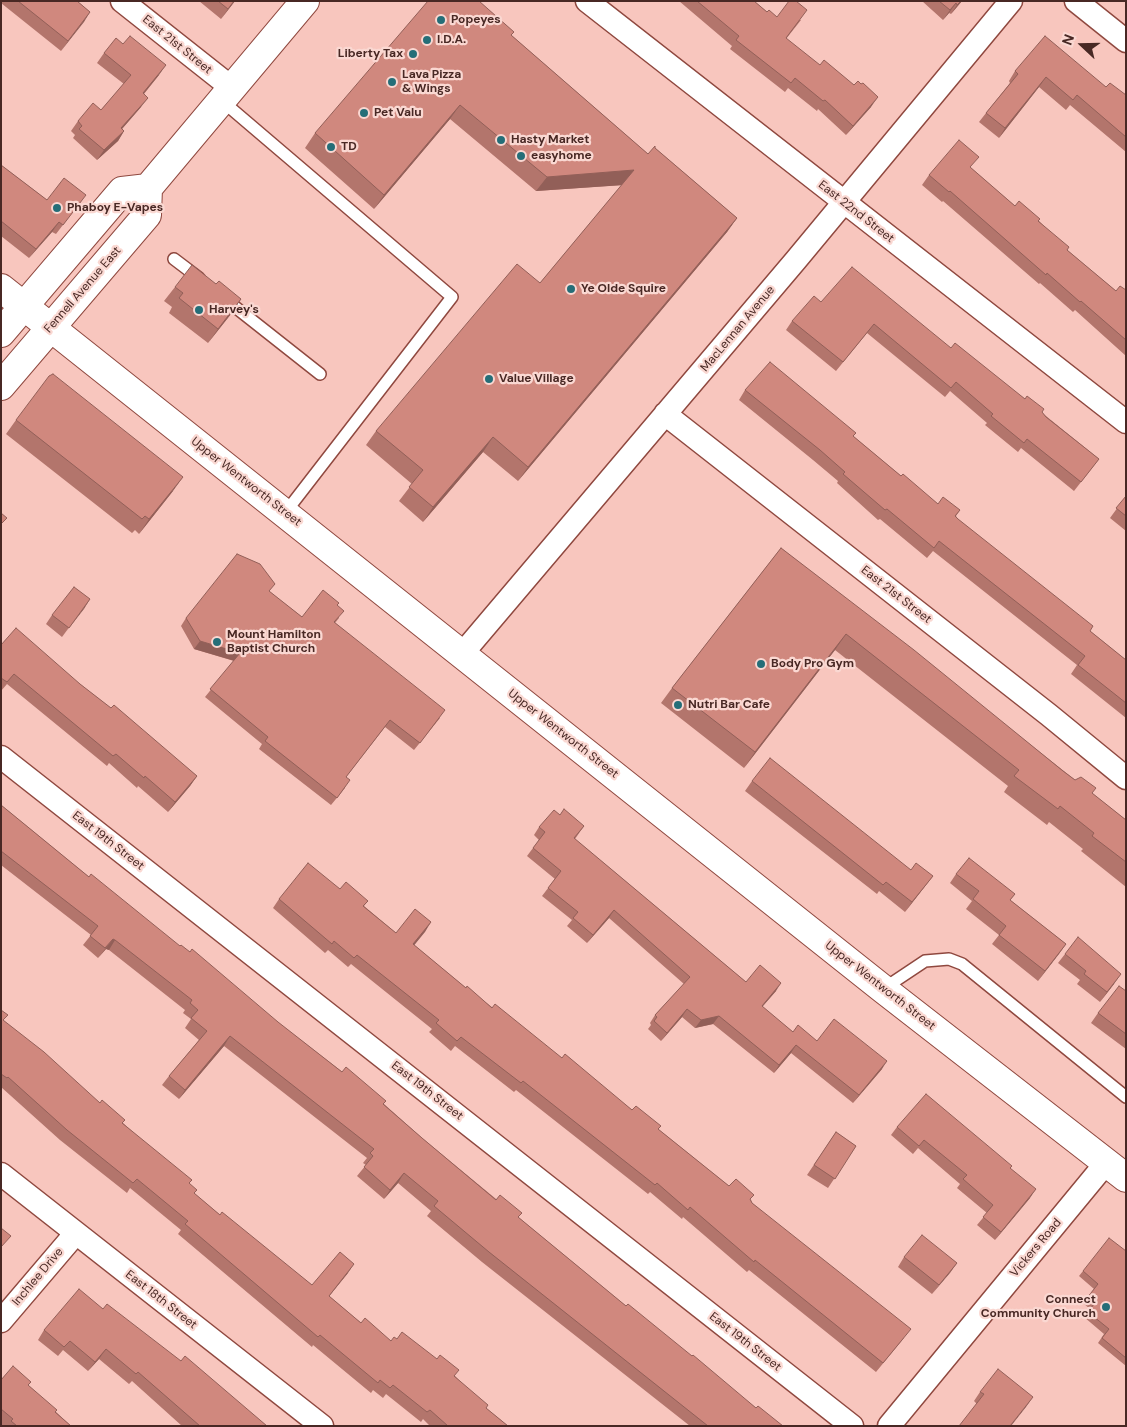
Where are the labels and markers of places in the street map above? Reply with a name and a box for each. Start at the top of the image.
place label: Popeyes [451,13,501,27]
marker: Popeyes [435,14,447,26]
place label: I.D.A. [437,33,466,47]
marker: I.D.A. [421,34,433,46]
place label: Liberty Tax [338,47,403,61]
marker: Liberty Tax [407,48,419,60]
place label: Lava Pizza & Wings [402,68,461,96]
marker: Lava Pizza & Wings [386,76,398,88]
place label: Pet Valu [374,106,422,120]
marker: Pet Valu [358,107,370,119]
place label: Hasty Market [511,133,589,147]
marker: Hasty Market [495,134,507,146]
place label: TD [341,140,357,154]
marker: TD [325,141,337,153]
place label: easyhome [531,149,592,163]
marker: easyhome [515,150,527,162]
place label: Phaboy E-Vapes [67,201,163,215]
marker: Phaboy E-Vapes [51,202,63,214]
place label: Ye Olde Squire [581,282,666,296]
marker: Ye Olde Squire [565,283,577,295]
place label: Harvey's [209,303,259,317]
marker: Harvey's [193,304,205,316]
place label: Value Village [499,372,574,386]
marker: Value Village [483,373,495,385]
place label: Mount Hamilton Baptist Church [227,628,321,656]
marker: Mount Hamilton Baptist Church [211,636,223,648]
place label: Body Pro Gym [771,657,854,671]
marker: Body Pro Gym [755,658,767,670]
place label: Nutri Bar Cafe [688,698,770,712]
marker: Nutri Bar Cafe [672,699,684,711]
place label: Connect Community Church [981,1293,1096,1321]
marker: Connect Community Church [1100,1301,1112,1313]

